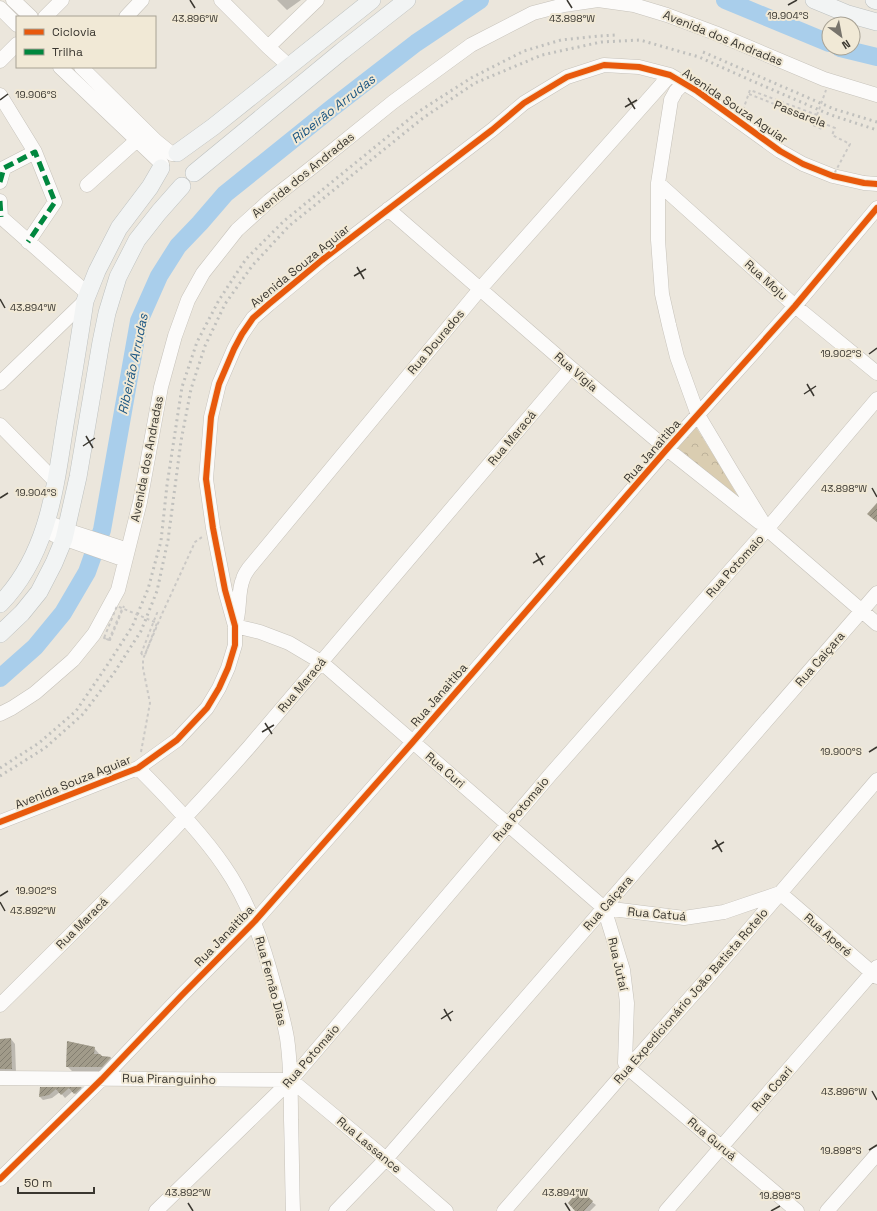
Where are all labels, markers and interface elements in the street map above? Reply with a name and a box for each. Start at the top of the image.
street label: Avenida dos Andradas [661,7,785,69]
text: 19.904°S [767,9,809,22]
text: 43.896°W [172,12,218,25]
text: 43.898°W [549,12,595,25]
legend [16,16,156,68]
north arrow [821,16,861,56]
text: Ciclovia [52,24,96,40]
text: N [839,37,853,52]
text: Trilha [52,44,83,60]
street label: Avenida Souza Aguiar [679,65,791,148]
water label: Ribeirão Arrudas [287,70,379,147]
text: 19.906°S [15,88,57,101]
street label: Passarela [772,97,828,131]
street label: Avenida dos Andradas [248,129,358,221]
street label: Avenida Souza Aguiar [247,221,354,311]
street label: Rua Moju [741,256,791,304]
text: 43.894°W [10,301,56,314]
street label: Rua Dourados [404,306,468,378]
water label: Ribeirão Arrudas [114,311,152,416]
text: 19.902°S [820,347,862,360]
street label: Rua Vigia [551,349,601,395]
street label: Avenida dos Andradas [127,395,167,523]
street label: Rua Maracá [484,407,540,469]
street label: Rua Janaitiba [620,416,684,486]
text: 43.898°W [821,482,867,495]
text: 19.904°S [15,486,57,499]
street label: Rua Potomaio [702,531,768,601]
street label: Rua Caiçara [792,628,848,690]
street label: Rua Maracá [274,654,330,716]
street label: Rua Janaitiba [407,660,471,730]
text: 19.900°S [820,745,862,758]
street label: Rua Curi [422,748,468,792]
street label: Avenida Souza Aguiar [13,751,134,813]
street label: Rua Potomaio [489,773,553,845]
street label: Rua Caiçara [580,872,636,934]
text: 19.902°S [15,884,57,897]
street label: Rua Maracá [53,893,112,952]
street label: Rua Janaitiba [191,902,257,970]
street label: Rua Catuá [627,903,687,925]
text: 43.892°W [10,904,56,917]
street label: Rua Expedicionário João Batista Rotelo [610,905,772,1087]
street label: Rua Aperé [801,910,855,960]
street label: Rua Fernão Dias [251,935,291,1027]
street label: Rua Jutaí [604,936,632,992]
street label: Rua Potomaio [279,1021,343,1091]
street label: Rua Coari [748,1063,796,1115]
street label: Rua Piranguinho [122,1070,216,1088]
text: 43.896°W [821,1085,867,1098]
street label: Rua Lassance [333,1113,405,1177]
street label: Rua Guruá [684,1114,740,1164]
text: 19.898°S [820,1144,862,1157]
scale bar [18,1169,94,1195]
text: 50 m [24,1175,52,1191]
text: 43.892°W [165,1186,211,1199]
text: 43.894°W [542,1186,588,1199]
text: 19.898°S [759,1189,801,1202]

